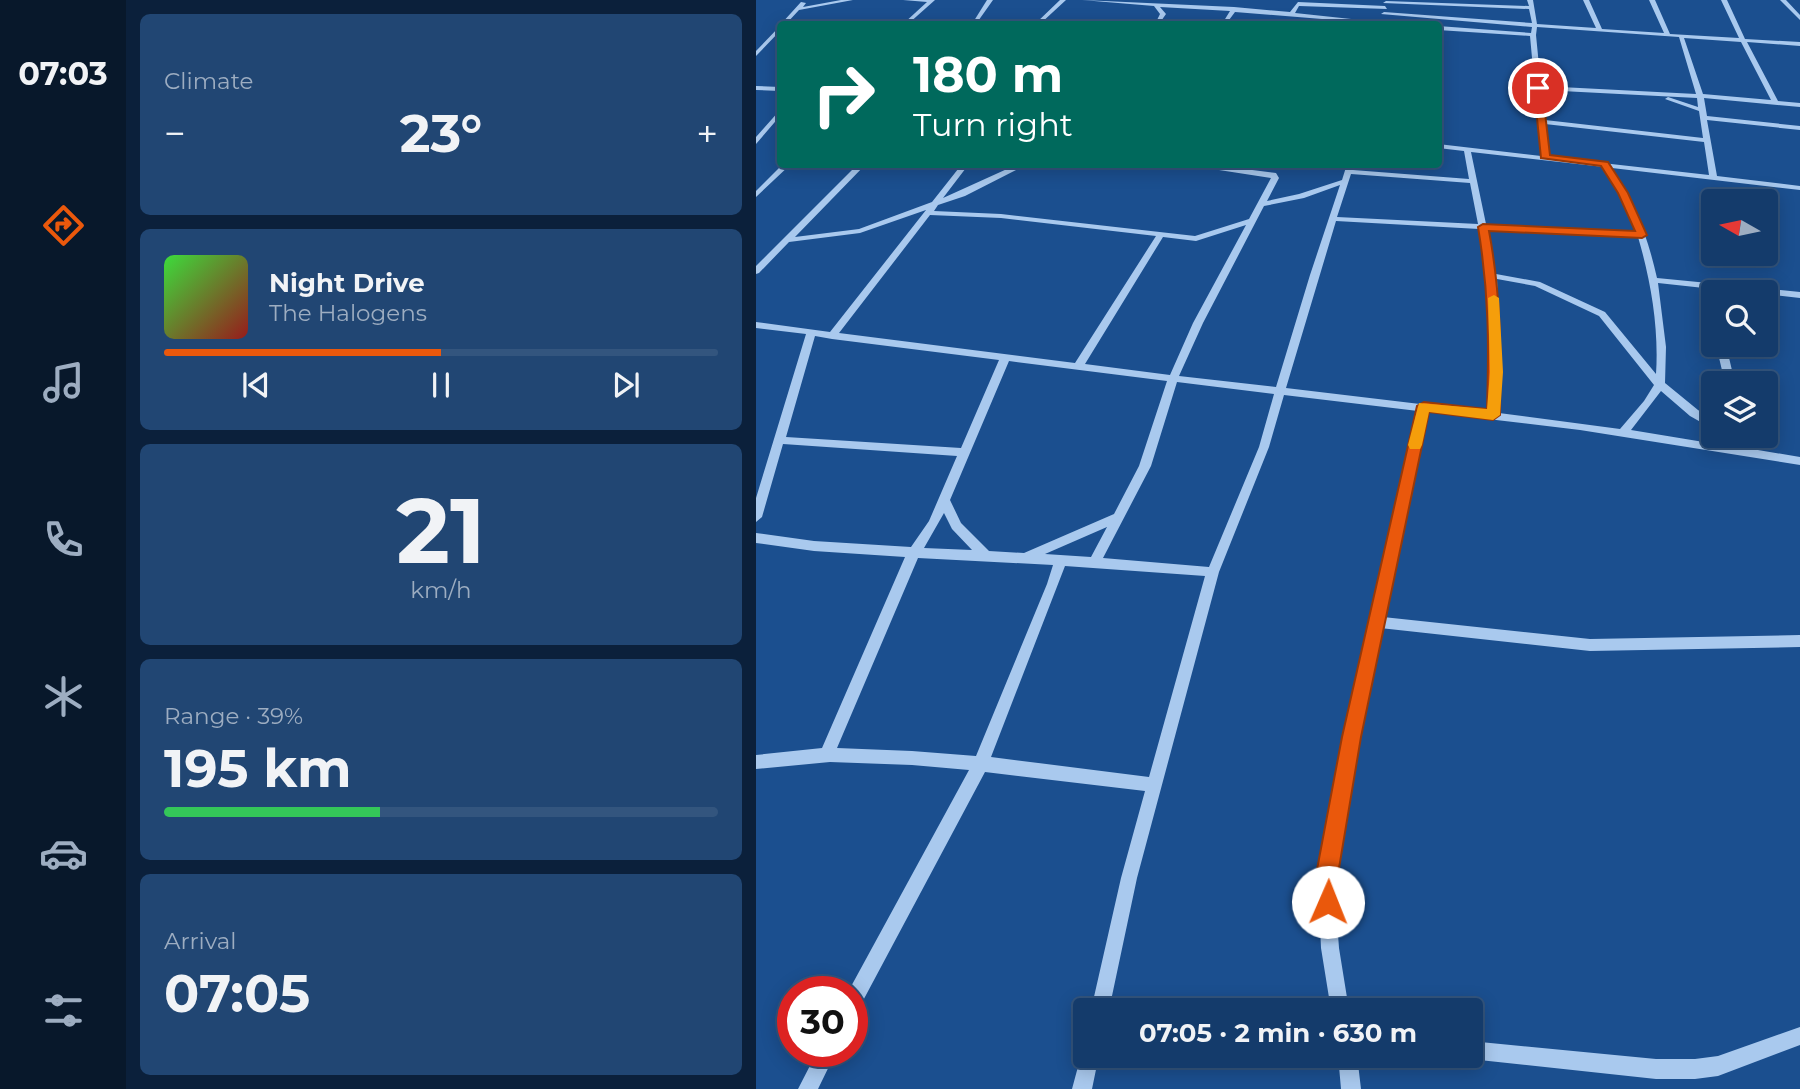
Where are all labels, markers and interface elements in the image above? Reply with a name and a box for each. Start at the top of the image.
text: 180 m [913,45,1063,104]
icon: right [798,49,889,140]
text: 07:03 [18,54,108,93]
pin [1508,58,1568,118]
text: Climate [164,67,253,95]
icon: arrive [1519,69,1557,107]
text: 23° [400,102,482,165]
text: Turn right [913,105,1073,144]
text: − [164,110,186,157]
text: + [696,110,718,157]
north arrow [1701,189,1778,266]
map controls [1701,189,1778,448]
icon: directions [39,201,88,250]
text: Night Drive [269,267,425,299]
button: search [1701,280,1778,357]
text: The Halogens [269,299,427,327]
icon: music [39,358,88,407]
icon: previous [237,366,275,404]
icon: pause [422,366,460,404]
icon: next [607,366,645,404]
button: layers [1701,371,1778,448]
text: 21 [396,475,486,586]
icon: phone [39,515,88,564]
text: km/h [410,576,472,604]
icon: climate [39,672,88,721]
text: Range · 39% [164,702,303,730]
text: 195 km [164,737,352,800]
icon: car [39,829,88,878]
position arrow [1291,865,1365,939]
text: Arrival [164,927,237,955]
text: 07:05 [164,962,310,1025]
speed limit sign: 30 [777,976,868,1067]
icon: filters [39,986,88,1035]
text: 07:05 · 2 min · 630 m [1139,1017,1417,1049]

